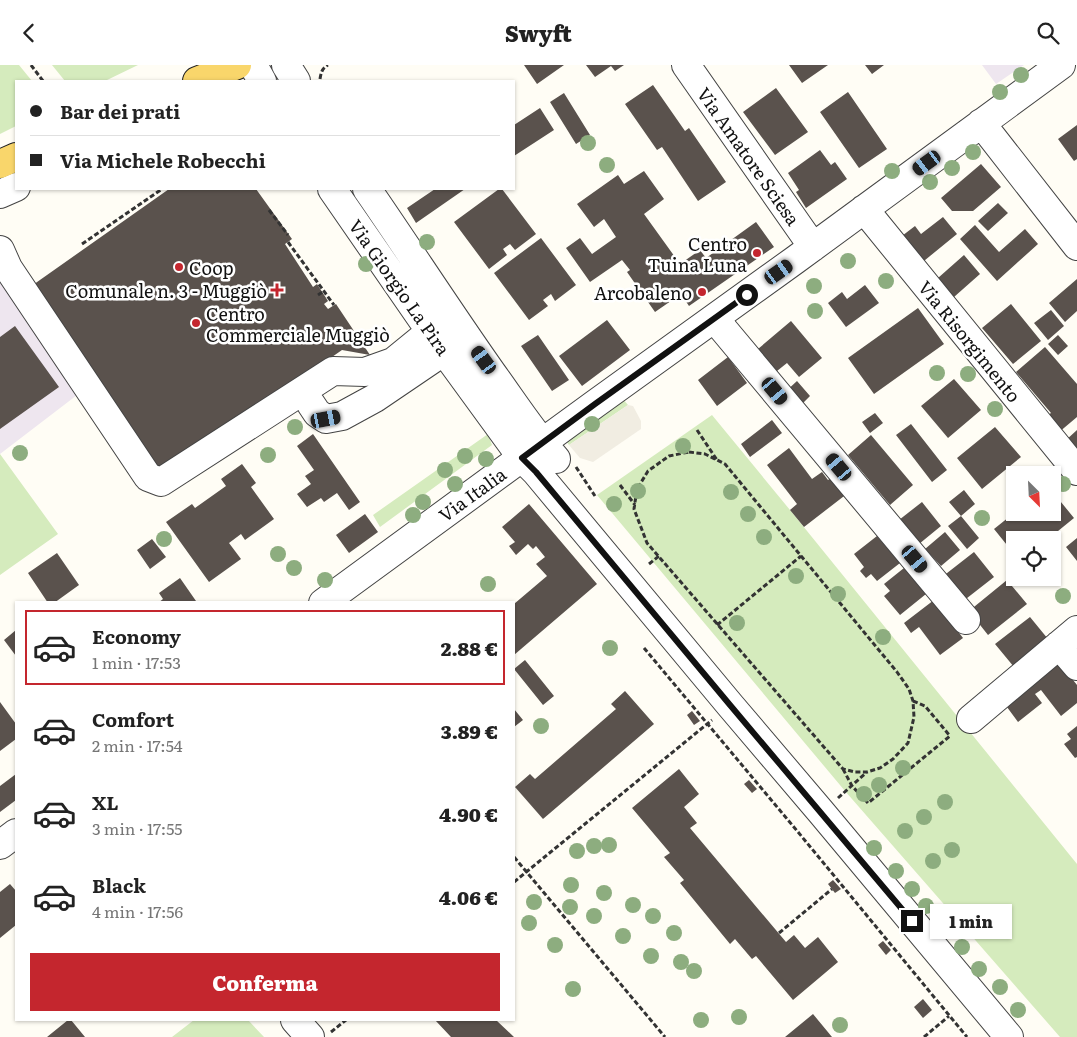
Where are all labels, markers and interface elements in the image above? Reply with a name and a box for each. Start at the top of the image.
text: Swyft [505,16,572,49]
icon: back [15,19,43,47]
icon: search [1034,19,1062,47]
street label: Via Amatore Sciesa [691,81,807,231]
text: Bar dei prati [60,97,180,125]
text: Via Michele Robecchi [60,146,266,174]
car [910,148,943,178]
street label: Via Giorgio La Pira [343,213,457,361]
place label: Centro Tuina Luna [647,230,747,278]
marker: Centro Tuina Luna [751,247,763,259]
place label: Coop [189,254,234,281]
car [762,257,795,287]
marker: Coop [173,261,185,273]
street label: Via Risorgimento [912,274,1028,408]
place label: Comunale n. 3 - Muggiò [65,277,267,304]
place label: Arcobaleno [594,279,692,306]
marker: Comunale n. 3 - Muggiò [271,284,283,296]
route start [736,284,758,306]
marker: Arcobaleno [696,286,708,298]
place label: Centro Commerciale Muggiò [206,300,390,348]
marker: Centro Commerciale Muggiò [190,317,202,329]
car [469,343,498,377]
car [759,375,790,407]
car [309,409,342,429]
car [823,451,854,483]
street label: Via Italia [433,460,512,528]
north arrow [1006,466,1061,521]
map controls [1006,466,1061,586]
button: locate [1006,531,1061,586]
car [899,543,930,575]
text: Economy [92,622,181,650]
icon: car [32,625,77,670]
text: 2.88 € [441,634,498,662]
text: 1 min · 17:53 [92,650,181,674]
text: Comfort [92,705,174,733]
icon: car [32,708,77,753]
text: 3.89 € [441,717,498,745]
text: 2 min · 17:54 [92,733,183,757]
text: XL [92,788,119,816]
icon: car [32,791,77,836]
text: 4.90 € [439,800,498,828]
text: 3 min · 17:55 [92,816,182,840]
text: Black [92,871,146,899]
icon: car [32,874,77,919]
text: 4.06 € [439,883,498,911]
text: 4 min · 17:56 [92,899,183,923]
callout: 1 min [930,903,1012,939]
text: 1 min [949,909,993,933]
route end [901,910,923,932]
button: Conferma [30,953,500,1011]

